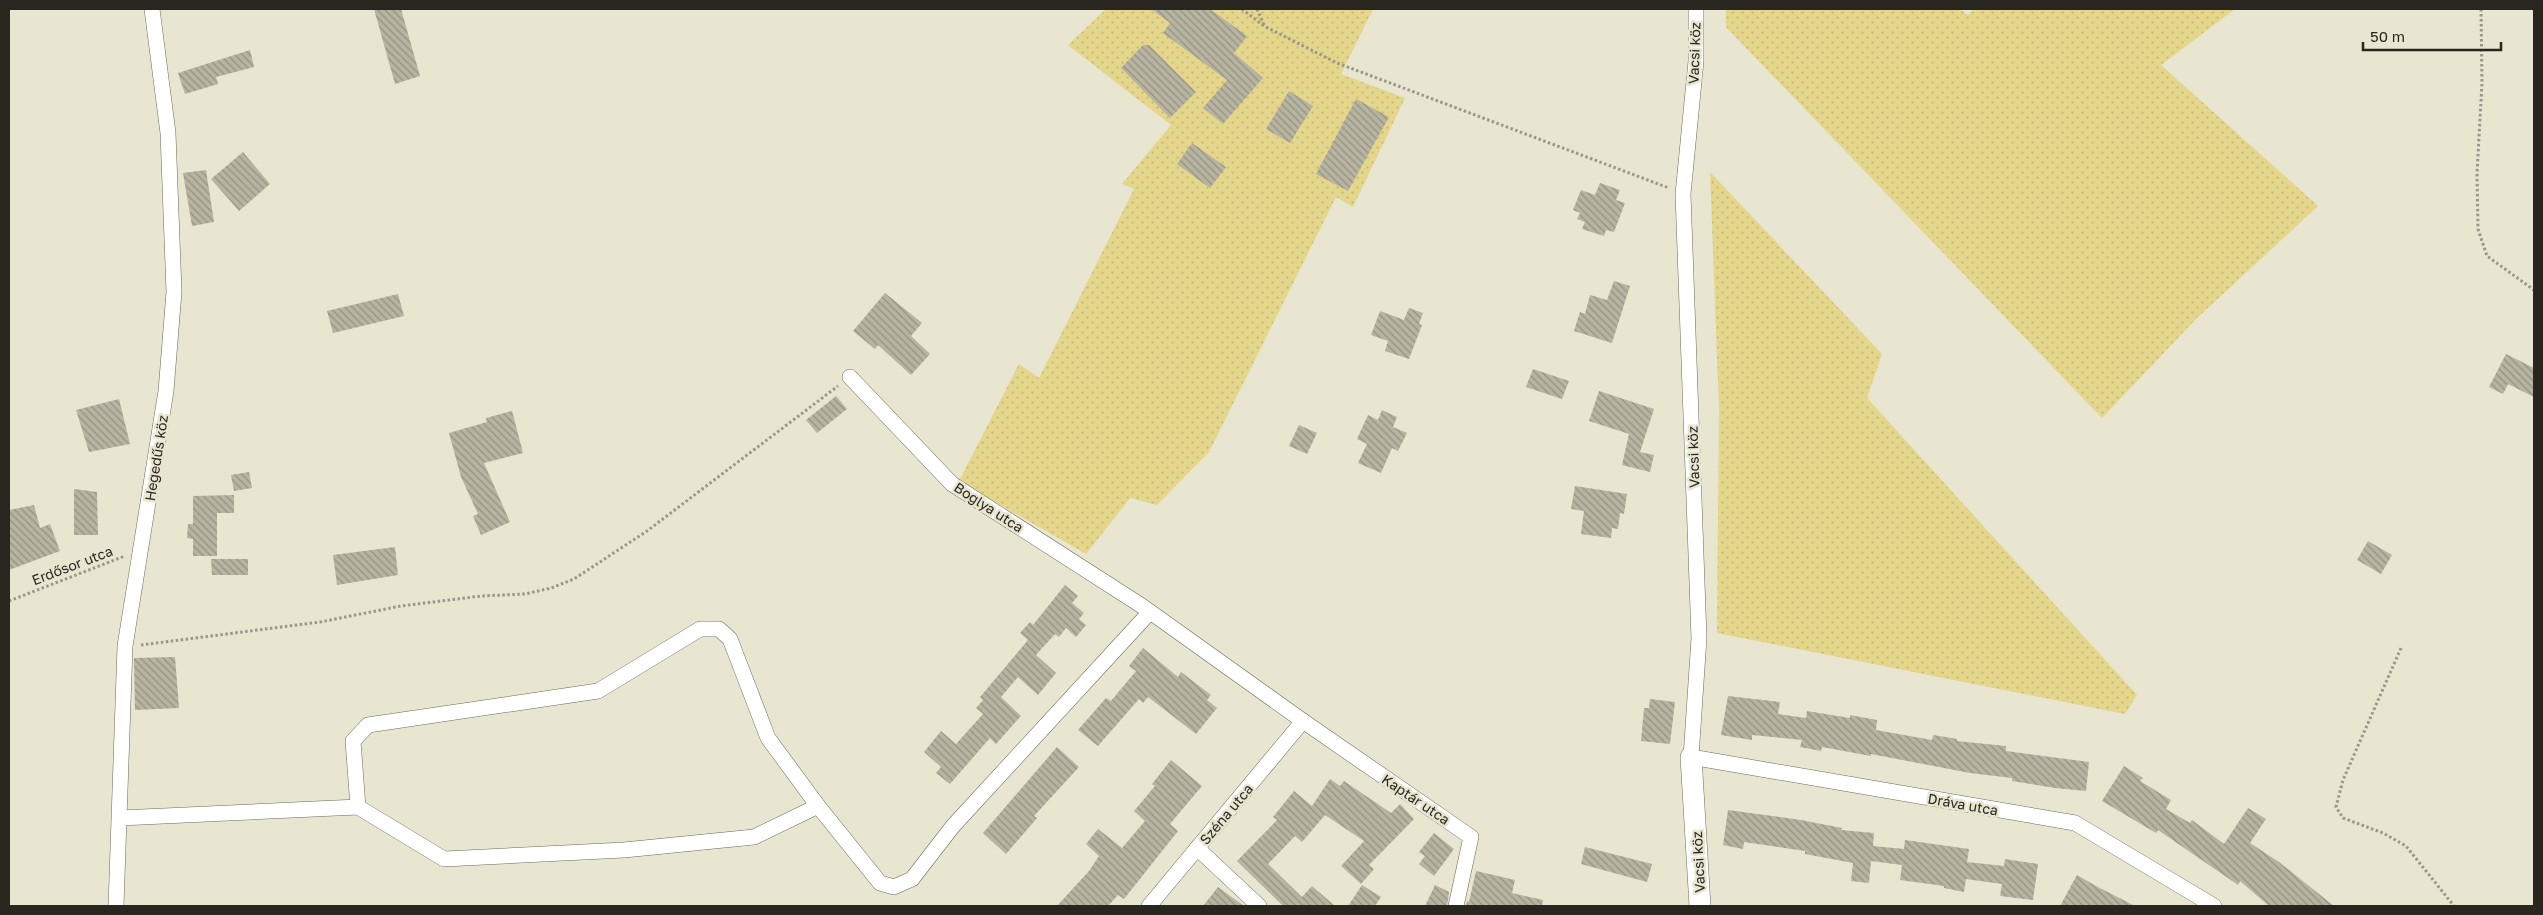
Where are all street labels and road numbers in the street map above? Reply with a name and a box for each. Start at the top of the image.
street label: Vacsi köz [1684,22,1704,84]
street label: Hegedűs köz [141,414,171,502]
street label: Vacsi köz [1683,426,1703,488]
street label: Boglya utca [951,478,1027,536]
street label: Erdősor utca [29,542,115,588]
street label: Kaptár utca [1379,770,1453,828]
street label: Széna utca [1196,780,1256,848]
street label: Dráva utca [1926,789,2000,819]
street label: Vacsi köz [1688,831,1708,893]

